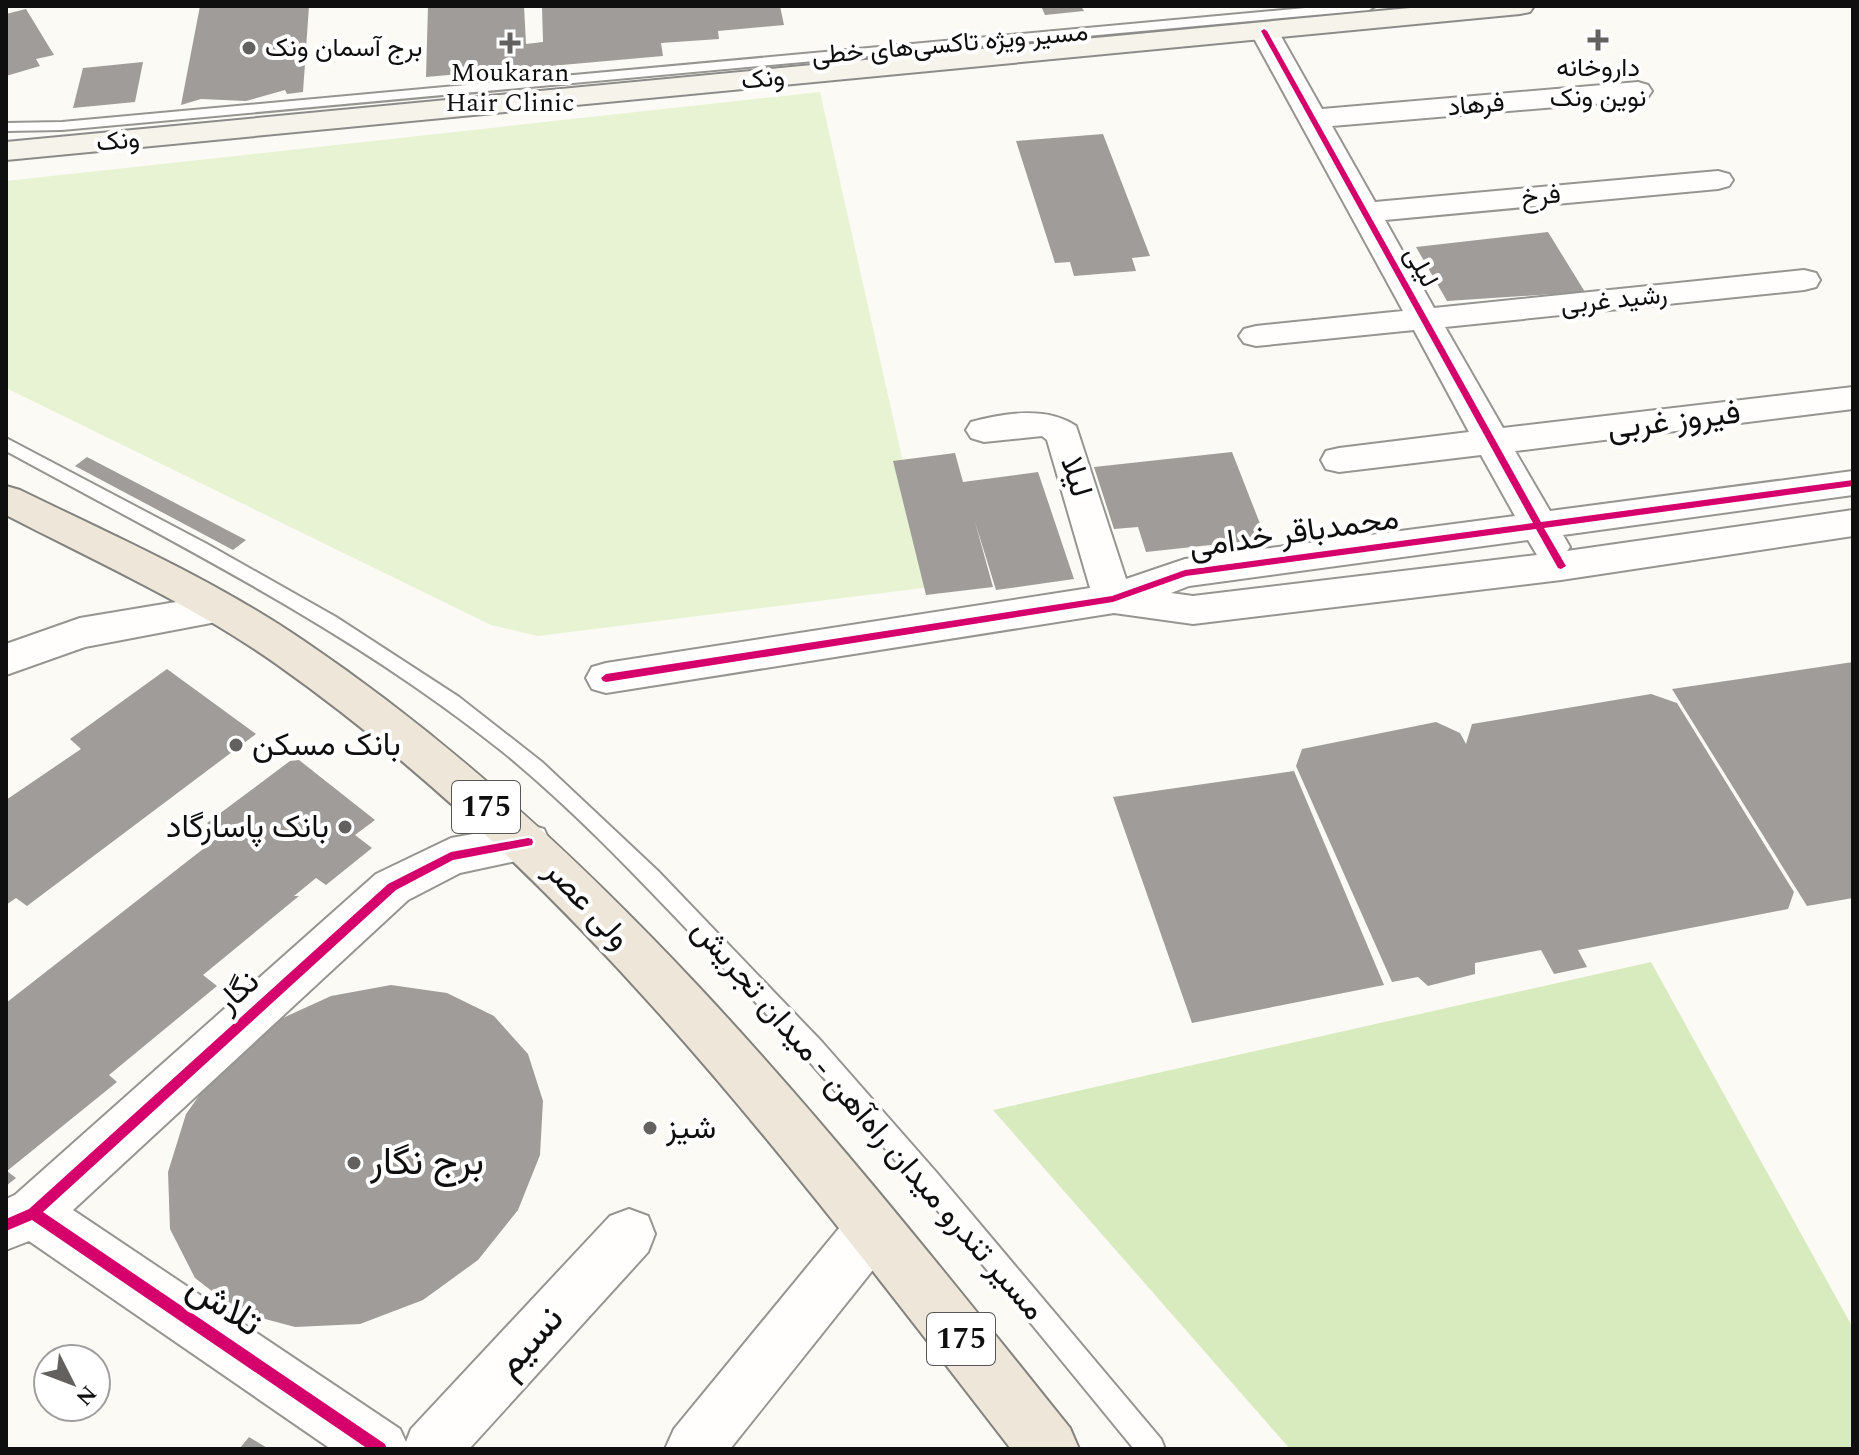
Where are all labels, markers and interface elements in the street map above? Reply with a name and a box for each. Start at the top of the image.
street label: مسیر ویژه تاکسی‌های خطی [810,12,1090,76]
place label: برج آسمان ونک [265,28,422,68]
marker: داروخانه نوین ونک [1589,31,1607,49]
marker: Moukaran Hair Clinic [499,32,521,54]
marker: برج آسمان ونک [240,39,258,57]
place label: داروخانه نوین ونک [1550,48,1646,118]
place label: Moukaran Hair Clinic [446,53,575,123]
street label: ونک [740,57,786,101]
street label: فرهاد [1446,83,1506,127]
street label: ونک [95,119,141,163]
street label: فرخ [1520,174,1562,218]
street label: لیلی [1393,239,1449,295]
street label: رشید غربی [1559,275,1669,325]
street label: فیروز غربی [1605,389,1743,453]
street label: لیلا [1047,451,1105,503]
street label: محمدباقر خدامی [1186,494,1402,572]
place label: بانک مسکن [252,721,401,770]
marker: بانک مسکن [227,736,245,754]
road number: 175 [452,781,520,833]
place label: بانک پاسارگاد [166,803,329,852]
marker: بانک پاسارگاد [336,818,354,836]
street label: ولی عصر [531,848,642,961]
street label: مسیر تندرو میدان راه‌آهن - میدان تجریش [679,908,1057,1332]
street label: نگار [204,959,271,1026]
place label: شیز [665,1104,716,1153]
marker: شیز [641,1119,659,1137]
place label: برج نگار [369,1134,484,1192]
marker: برج نگار [345,1154,363,1172]
street label: تلاش [174,1259,274,1353]
street label: نسیم [481,1293,579,1391]
road number: 175 [927,1313,995,1365]
north arrow [32,1343,112,1423]
text: N [67,1378,104,1413]

